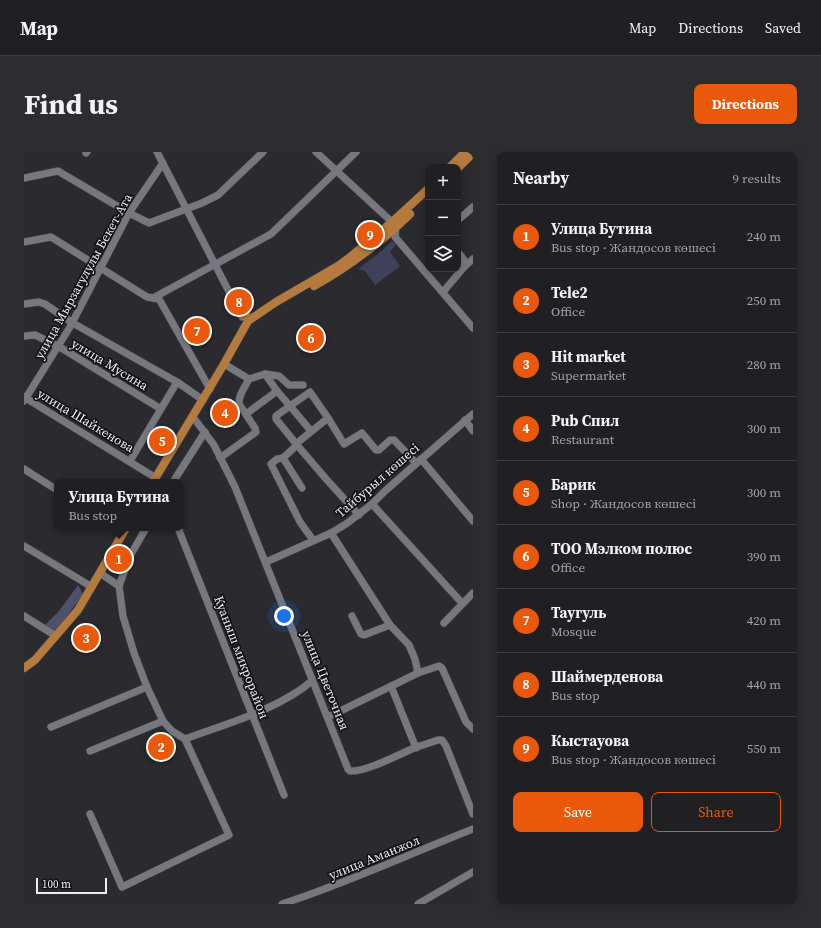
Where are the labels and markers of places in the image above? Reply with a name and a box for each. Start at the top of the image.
pin: 9 [357,220,383,250]
pin: 8 [226,287,252,317]
pin: 7 [184,316,210,346]
pin: 6 [298,323,324,353]
pin: 4 [212,398,238,428]
pin: 5 [149,426,175,456]
pin: 1 [106,544,132,574]
pin: 3 [73,623,99,653]
pin: 2 [148,732,174,762]

